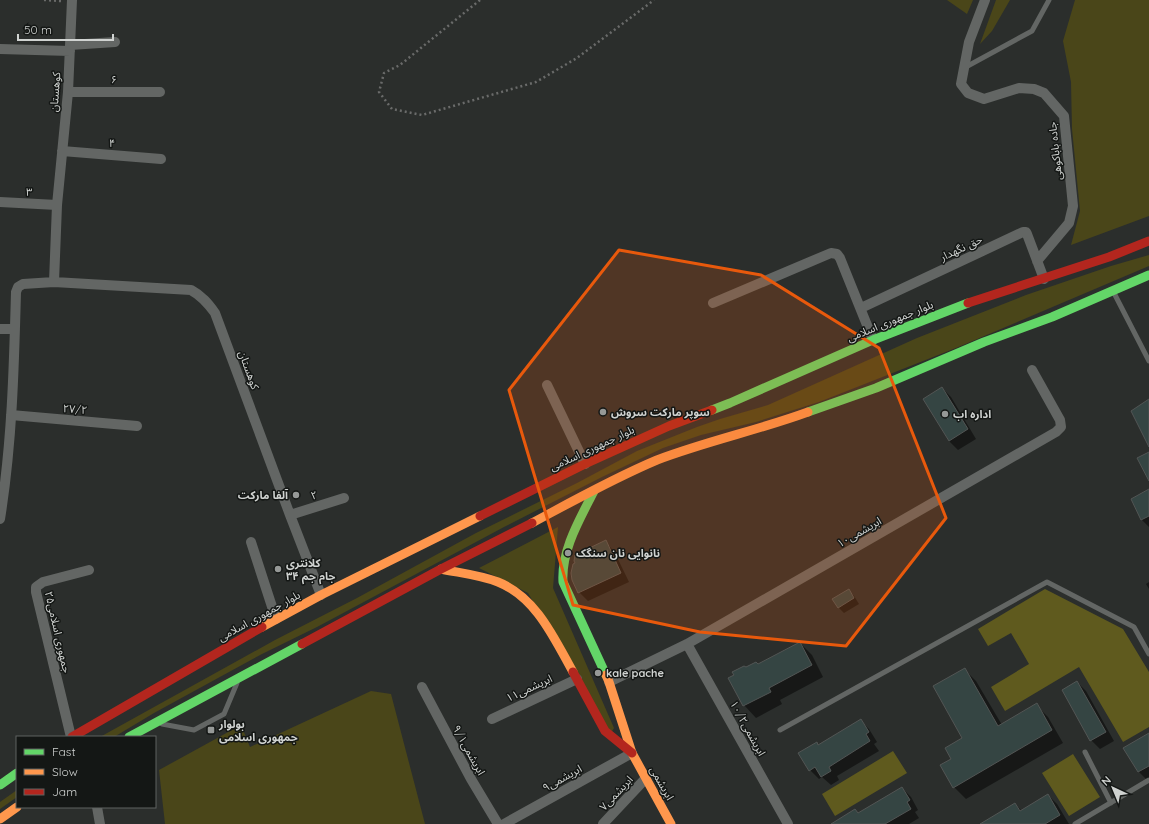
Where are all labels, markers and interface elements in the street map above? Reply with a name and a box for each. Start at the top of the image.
scale bar [18,16,113,42]
text: 50 m [24,22,52,37]
street label: کوهستان [47,71,63,113]
street label: ۶ [111,73,117,87]
street label: جاده باباکوهی [1045,120,1065,181]
street label: ۴ [108,136,116,150]
street label: ۳ [25,185,33,199]
street label: حق نگهدار [937,232,985,264]
street label: بلوار جمهوری اسلامی [845,297,935,345]
street label: کوهستان [236,349,263,392]
street label: ۲۷/۲ [62,401,88,417]
place label: سوپر مارکت سروش [611,405,710,420]
marker: سوپر مارکت سروش [598,407,608,417]
place label: اداره اب [953,407,991,421]
marker: اداره اب [940,409,950,419]
street label: بلوار جمهوری اسلامی [547,422,637,474]
street label: ۲ [309,487,319,503]
place label: آلفا مارکت [238,488,288,502]
marker: آلفا مارکت [291,490,301,500]
street label: ابریشمی۱۰ [834,514,884,550]
place label: نانوایی نان سنگک [576,546,660,560]
marker: نانوایی نان سنگک [563,548,573,558]
place label: کلانتری ۳۴ جام جم [286,556,335,585]
marker: کلانتری ۳۴ جام جم [273,564,283,574]
street label: بلوار جمهوری اسلامی [215,588,303,644]
street label: جمهوری اسلامی۲۵ [42,590,74,675]
place label: kale pache [606,666,665,680]
marker: kale pache [593,668,603,678]
street label: ابریشمی۱۱ [504,671,554,705]
street label: ۱۰/۲ابریشمی [727,698,769,758]
place label: بولوار جمهوری اسلامی [218,717,298,744]
street label: ۹/۱ابریشمی [449,723,488,777]
marker: بولوار جمهوری اسلامی [206,725,216,735]
legend [16,736,156,808]
text: Fast [52,744,76,759]
street label: ابریشمی۹ [540,761,584,795]
text: Slow [52,764,78,779]
street label: ابریشمی [647,764,677,802]
north arrow [1093,768,1133,808]
street label: ابریشمی۷ [596,773,636,814]
text: N [1098,773,1114,789]
text: Jam [52,784,77,799]

